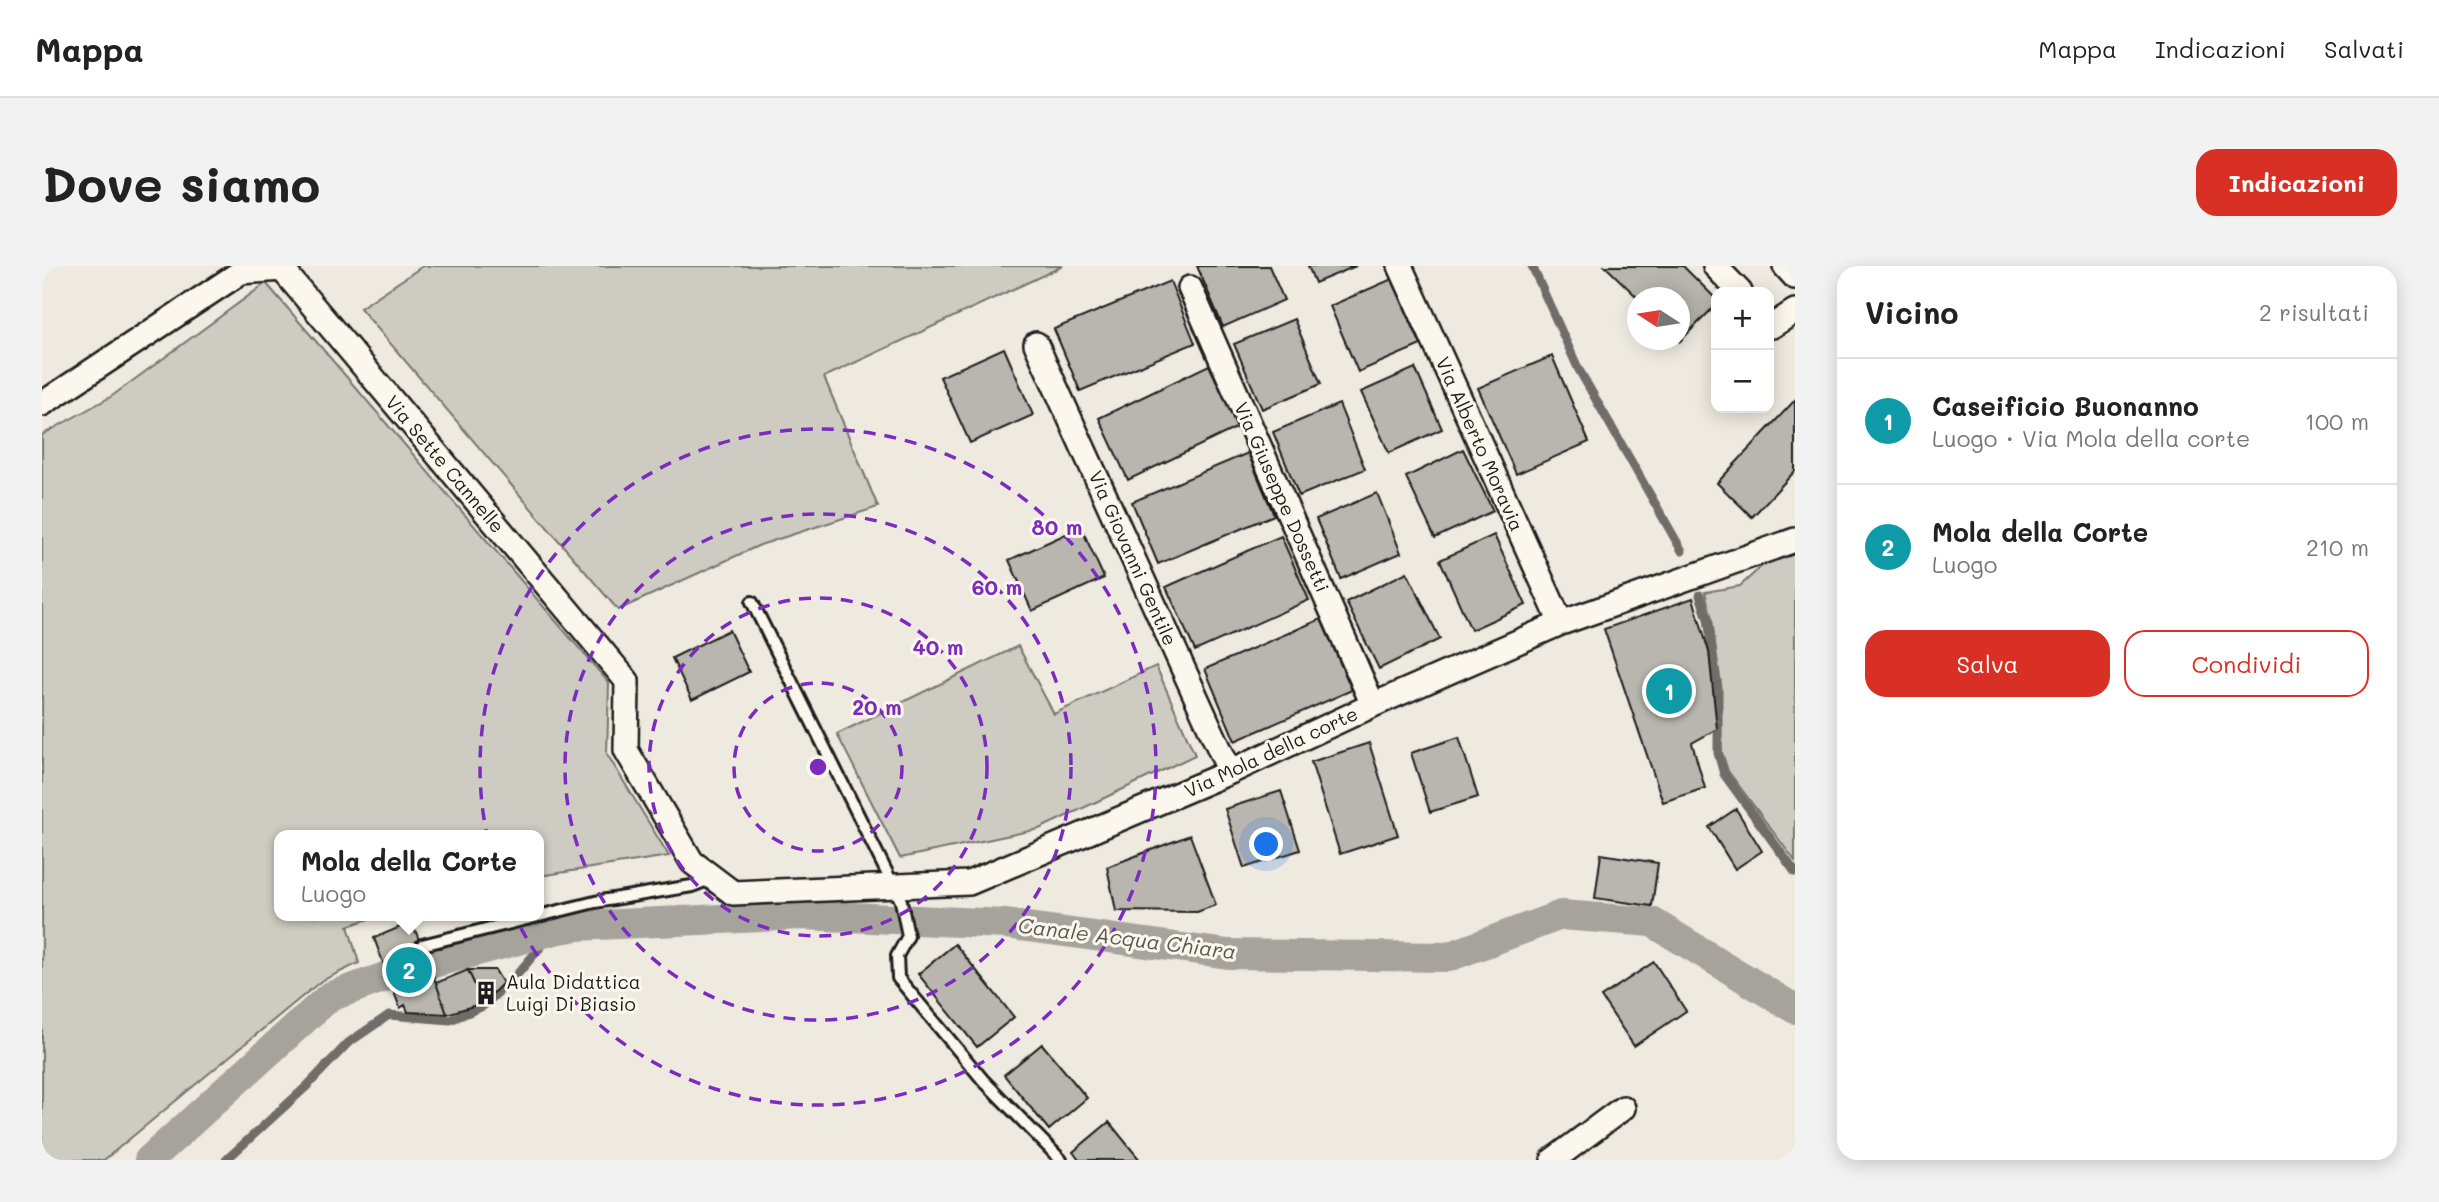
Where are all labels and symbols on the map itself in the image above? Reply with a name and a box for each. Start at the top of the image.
north arrow [1627,287,1690,350]
street label: Via Alberto Moravia [1431,353,1530,535]
street label: Via Sette Cannelle [380,390,510,538]
street label: Via Giuseppe Dossetti [1229,398,1336,596]
street label: Via Giovanni Gentile [1084,466,1183,649]
text: 80 m [1032,513,1082,540]
text: 60 m [972,573,1022,600]
text: 40 m [912,633,964,660]
pin: 1 [1646,665,1692,717]
text: 20 m [852,693,902,720]
street label: Via Mola della corte [1180,700,1361,803]
centre of rings [806,755,830,779]
your location [1249,827,1283,861]
water label: Canale Acqua Chiara [1017,911,1238,964]
pin: 2 [386,944,432,996]
place label: Aula Didattica Luigi Di Biasio [506,969,641,1016]
building icon: Aula Didattica Luigi Di Biasio [472,979,500,1007]

